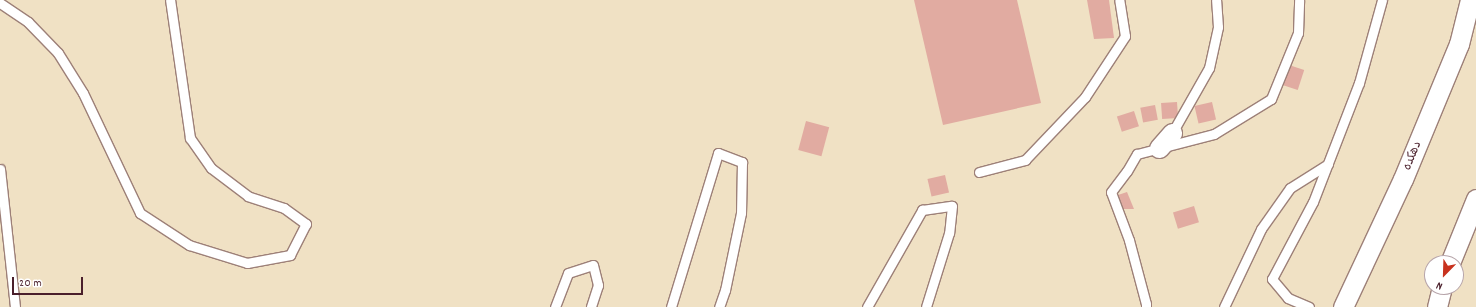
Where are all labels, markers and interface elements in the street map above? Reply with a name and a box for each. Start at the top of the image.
street label: دهکده [1401,139,1425,173]
north arrow [1424,255,1464,295]
scale bar [14,269,85,295]
text: 20 m [19,275,42,292]
text: N [1434,277,1445,294]

